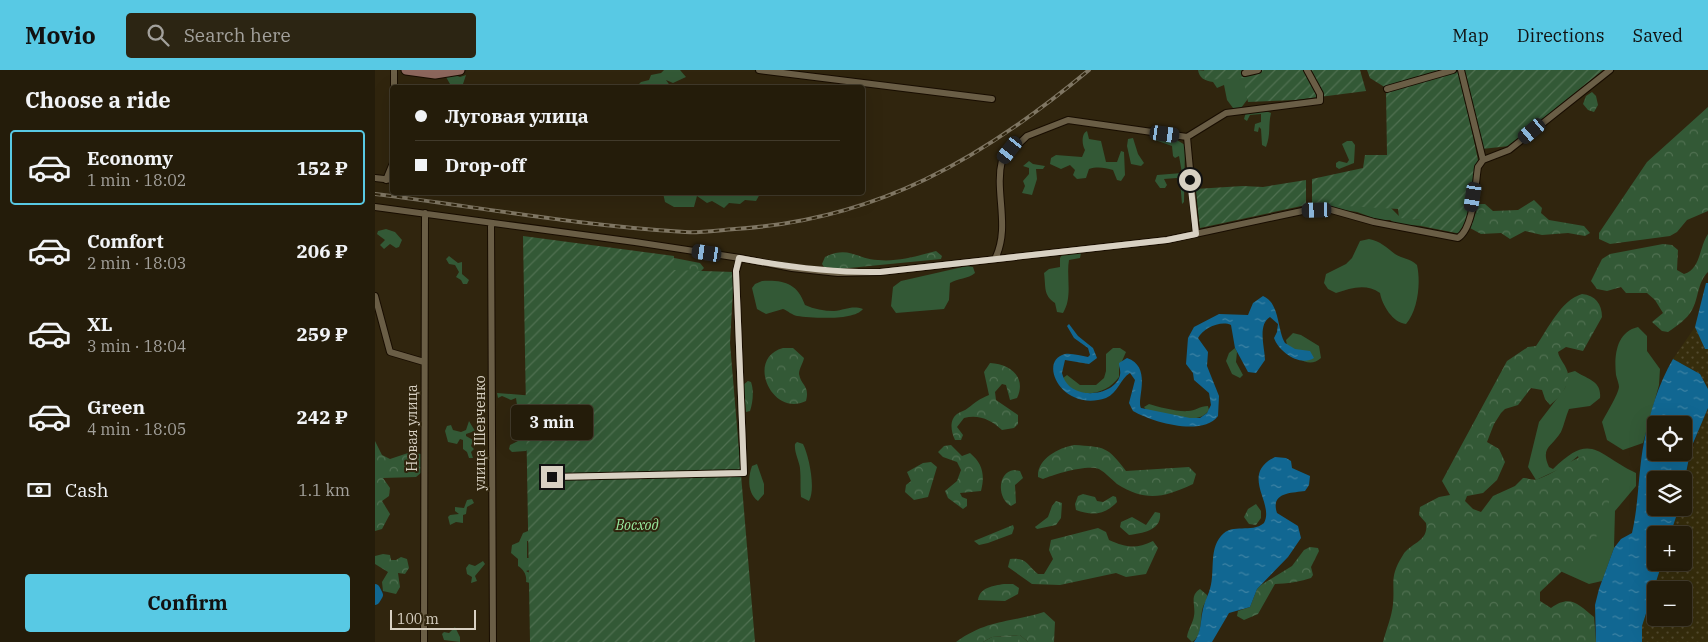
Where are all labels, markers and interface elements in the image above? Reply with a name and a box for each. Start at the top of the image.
search box [126,13,476,58]
text: Movio [25,19,96,51]
icon: search [144,21,172,49]
text: Search here [184,23,291,47]
text: Map [1452,24,1489,47]
text: Directions [1517,24,1605,47]
text: Saved [1633,24,1683,47]
text: Choose a ride [25,85,171,114]
text: Луговая улица [445,104,589,128]
car [1515,116,1548,146]
car [1149,124,1180,144]
car [994,134,1025,166]
icon: car [27,145,72,190]
text: Economy [87,146,173,170]
text: Drop-off [445,153,526,177]
text: 152 ₽ [296,156,348,180]
route start [1179,169,1201,191]
text: 1 min · 18:02 [87,170,186,190]
car [1463,181,1482,213]
car [1301,202,1332,218]
icon: car [27,228,72,273]
text: Comfort [87,229,164,253]
text: 206 ₽ [296,239,348,263]
car [691,243,722,263]
text: 2 min · 18:03 [87,253,186,273]
icon: car [27,311,72,356]
text: XL [87,312,113,336]
text: 259 ₽ [296,322,348,346]
text: 3 min · 18:04 [87,336,186,356]
street label: улица Шевченко [471,375,489,491]
street label: Новая улица [403,384,421,472]
icon: car [27,394,72,439]
text: Green [87,395,145,419]
callout: 3 min [511,404,593,440]
text: 242 ₽ [296,405,348,429]
text: 3 min [530,412,574,432]
map controls [1647,416,1692,626]
button: locate [1647,416,1692,461]
text: 4 min · 18:05 [87,419,186,439]
route end [541,466,563,488]
button: layers [1647,471,1692,516]
icon: cash [25,476,53,504]
text: Cash [65,478,109,502]
text: 1.1 km [298,480,350,500]
park label: Восход [614,516,659,534]
button: + [1647,526,1692,571]
button: Confirm [25,574,350,632]
button: − [1647,581,1692,626]
scale bar [390,607,476,630]
text: 100 m [397,610,439,628]

